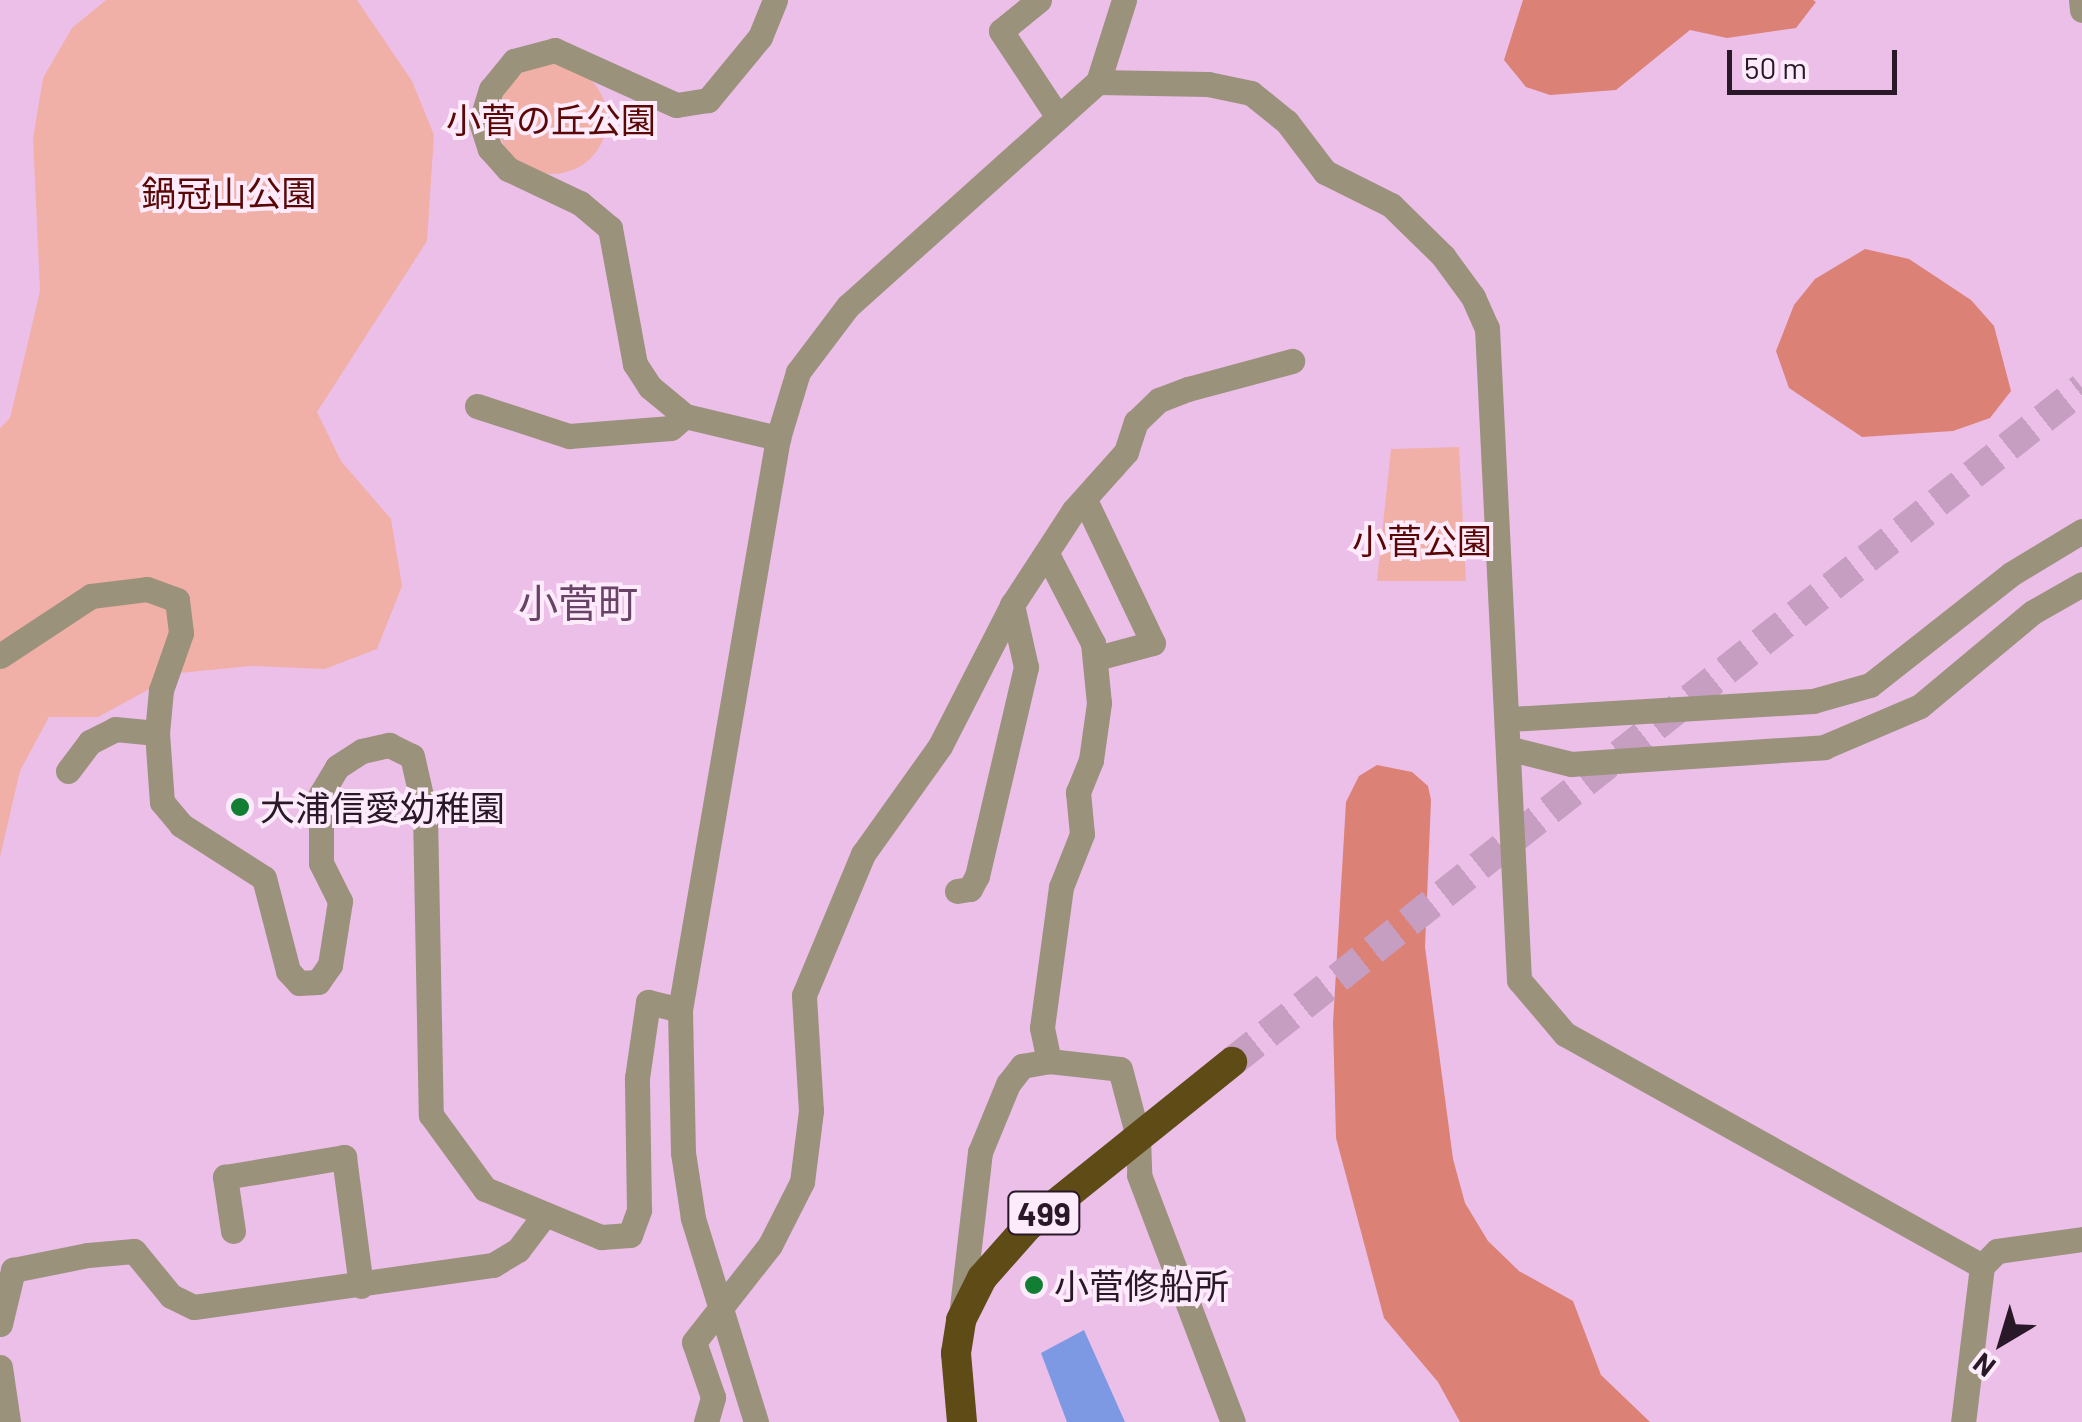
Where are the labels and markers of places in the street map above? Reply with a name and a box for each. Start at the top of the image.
place label: 大浦信愛幼稚園 [260,786,505,828]
marker: 大浦信愛幼稚園 [229,796,251,818]
place label: 小菅修船所 [1054,1264,1229,1306]
marker: 小菅修船所 [1023,1274,1045,1296]

